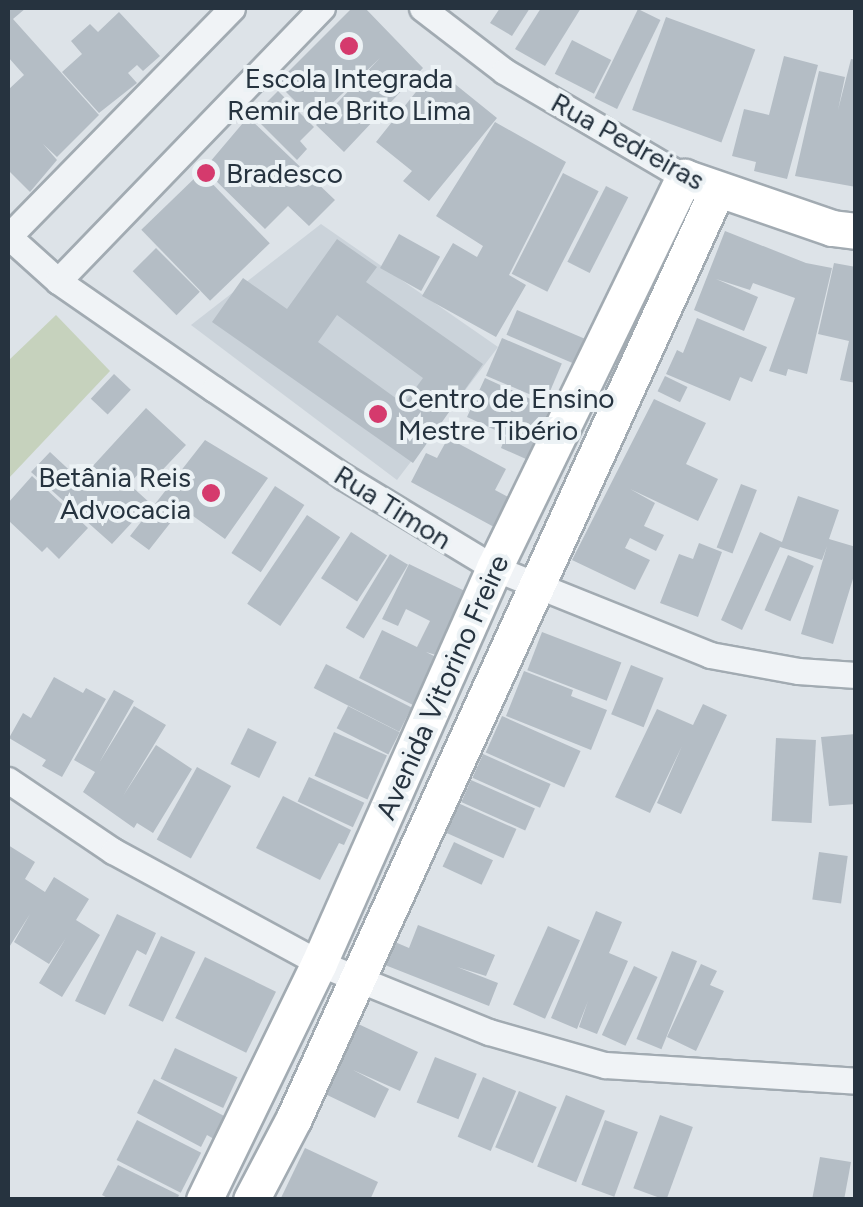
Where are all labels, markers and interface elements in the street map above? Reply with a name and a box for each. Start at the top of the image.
marker: Escola Integrada Remir de Brito Lima [338,35,360,57]
place label: Escola Integrada Remir de Brito Lima [227,61,471,127]
street label: Rua Pedreiras [546,85,710,197]
place label: Bradesco [226,156,343,190]
marker: Bradesco [195,162,217,184]
place label: Centro de Ensino Mestre Tibério [398,381,615,447]
marker: Centro de Ensino Mestre Tibério [367,403,389,425]
street label: Rua Timon [328,458,458,556]
place label: Betânia Reis Advocacia [38,460,191,526]
marker: Betânia Reis Advocacia [200,482,222,504]
street label: Avenida Vitorino Freire [368,549,516,825]

